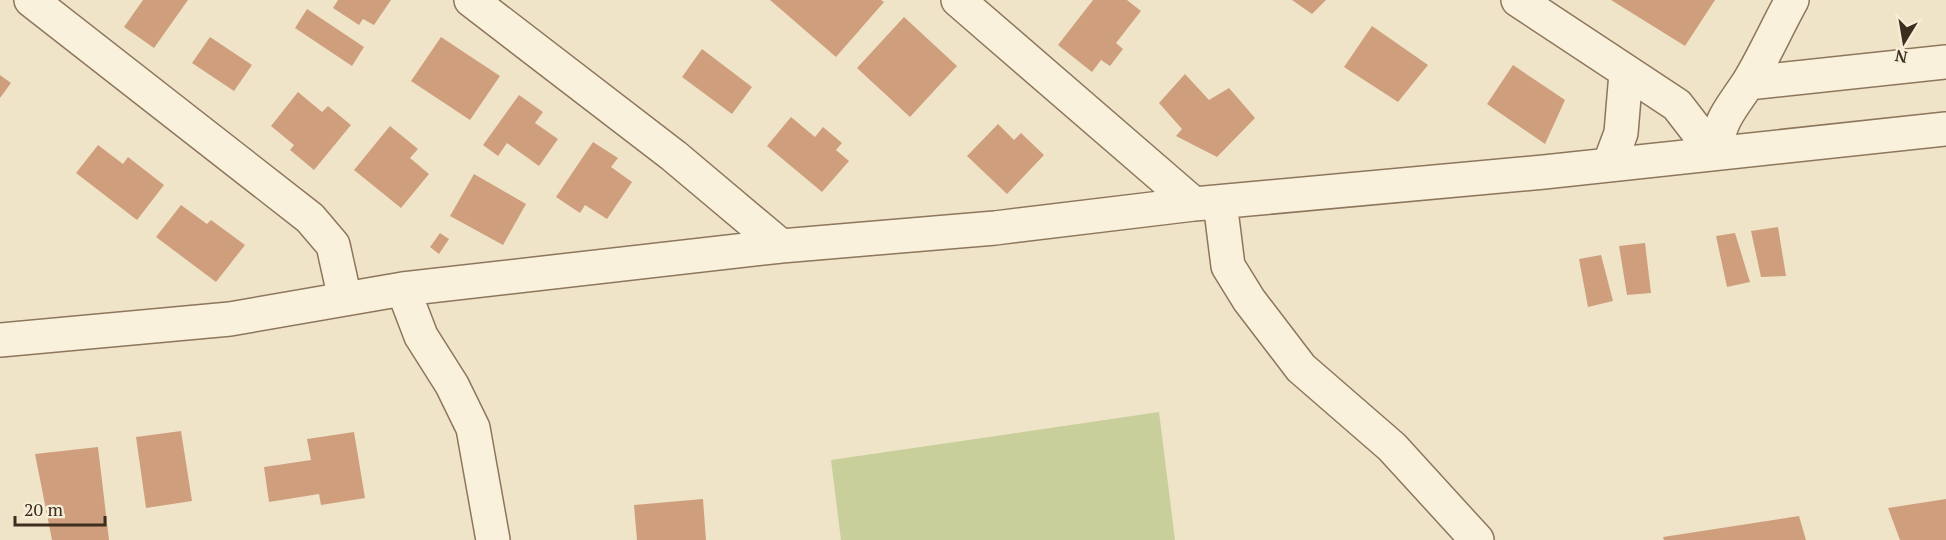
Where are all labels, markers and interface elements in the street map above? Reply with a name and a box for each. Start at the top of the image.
north arrow [1874,12,1934,72]
text: N [1893,45,1909,69]
scale bar [15,489,105,527]
text: 20 m [24,497,64,521]

